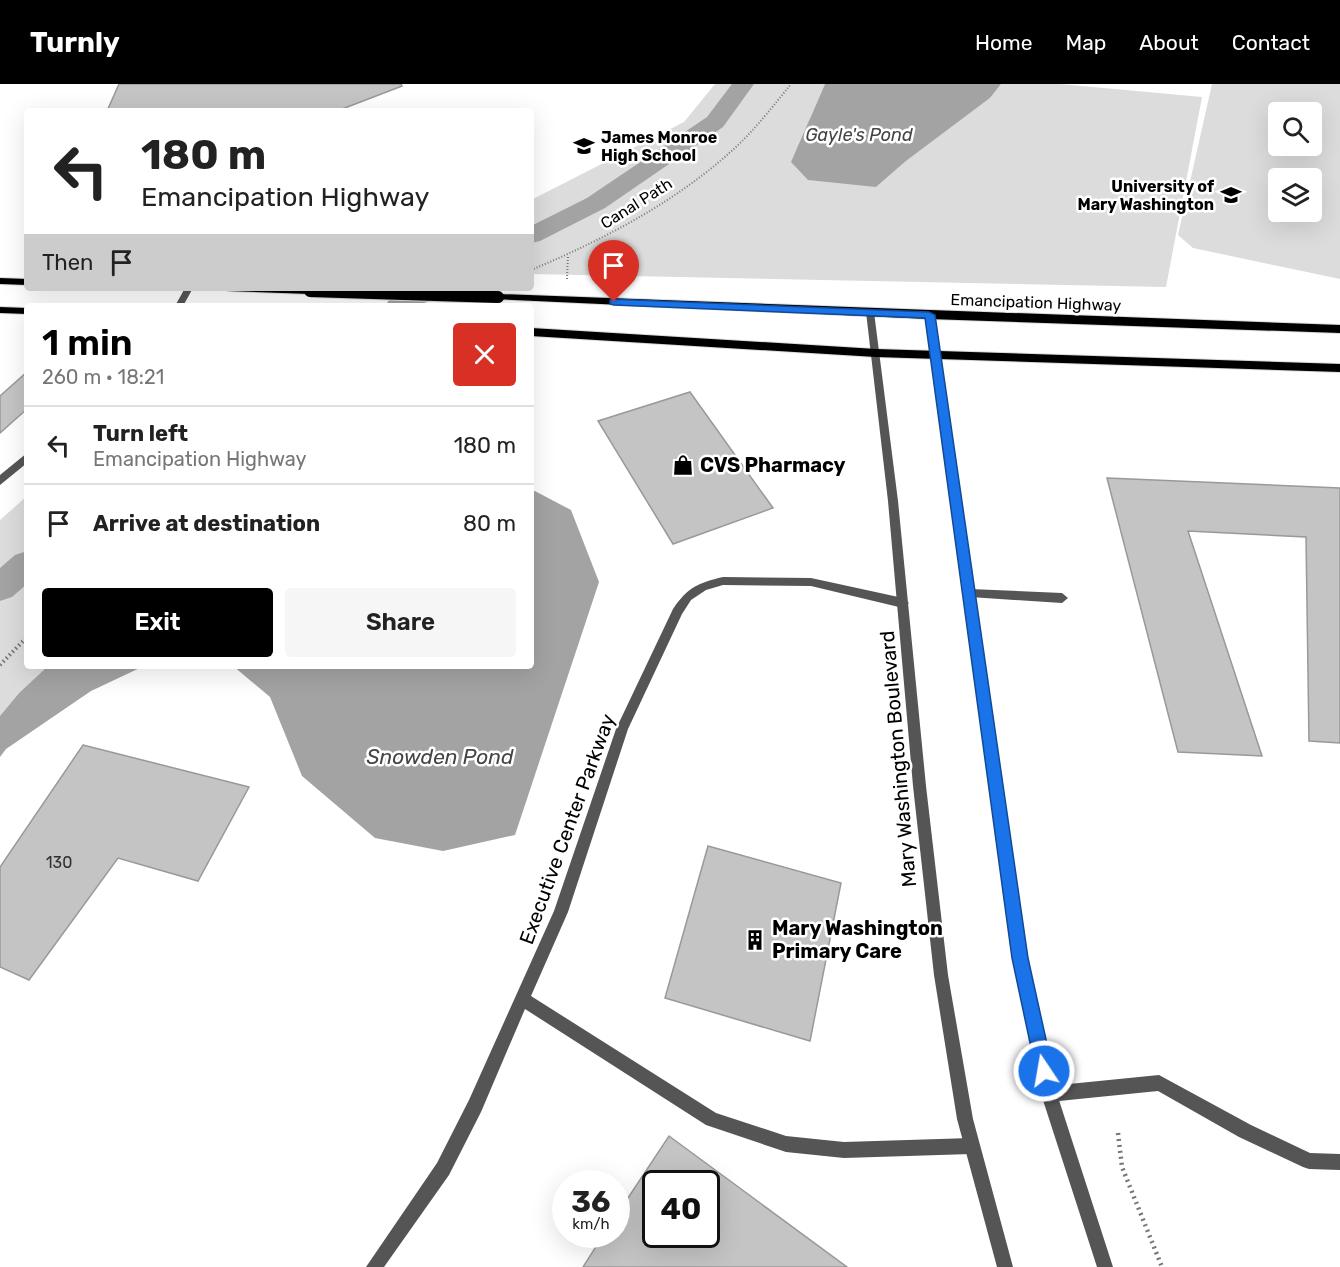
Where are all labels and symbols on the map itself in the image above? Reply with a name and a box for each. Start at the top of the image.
water label: Gayle's Pond [805,124,913,146]
place label: James Monroe High School [601,128,717,165]
school or university icon: James Monroe High School [572,134,596,158]
street label: Canal Path [597,174,676,233]
place label: University of Mary Washington [1077,177,1215,214]
school or university icon: University of Mary Washington [1219,183,1243,207]
pin [588,240,639,302]
street label: Emancipation Highway [950,290,1122,315]
shop icon: CVS Pharmacy [671,453,695,477]
place label: CVS Pharmacy [700,453,846,477]
street label: Mary Washington Boulevard [875,630,921,888]
street label: Executive Center Parkway [514,711,620,947]
water label: Snowden Pond [367,744,514,769]
house number: 130 [46,853,72,872]
place label: Mary Washington Primary Care [772,916,943,963]
building icon: Mary Washington Primary Care [743,928,767,952]
position arrow [1012,1039,1076,1103]
speed limit sign: 40 [642,1170,720,1248]

